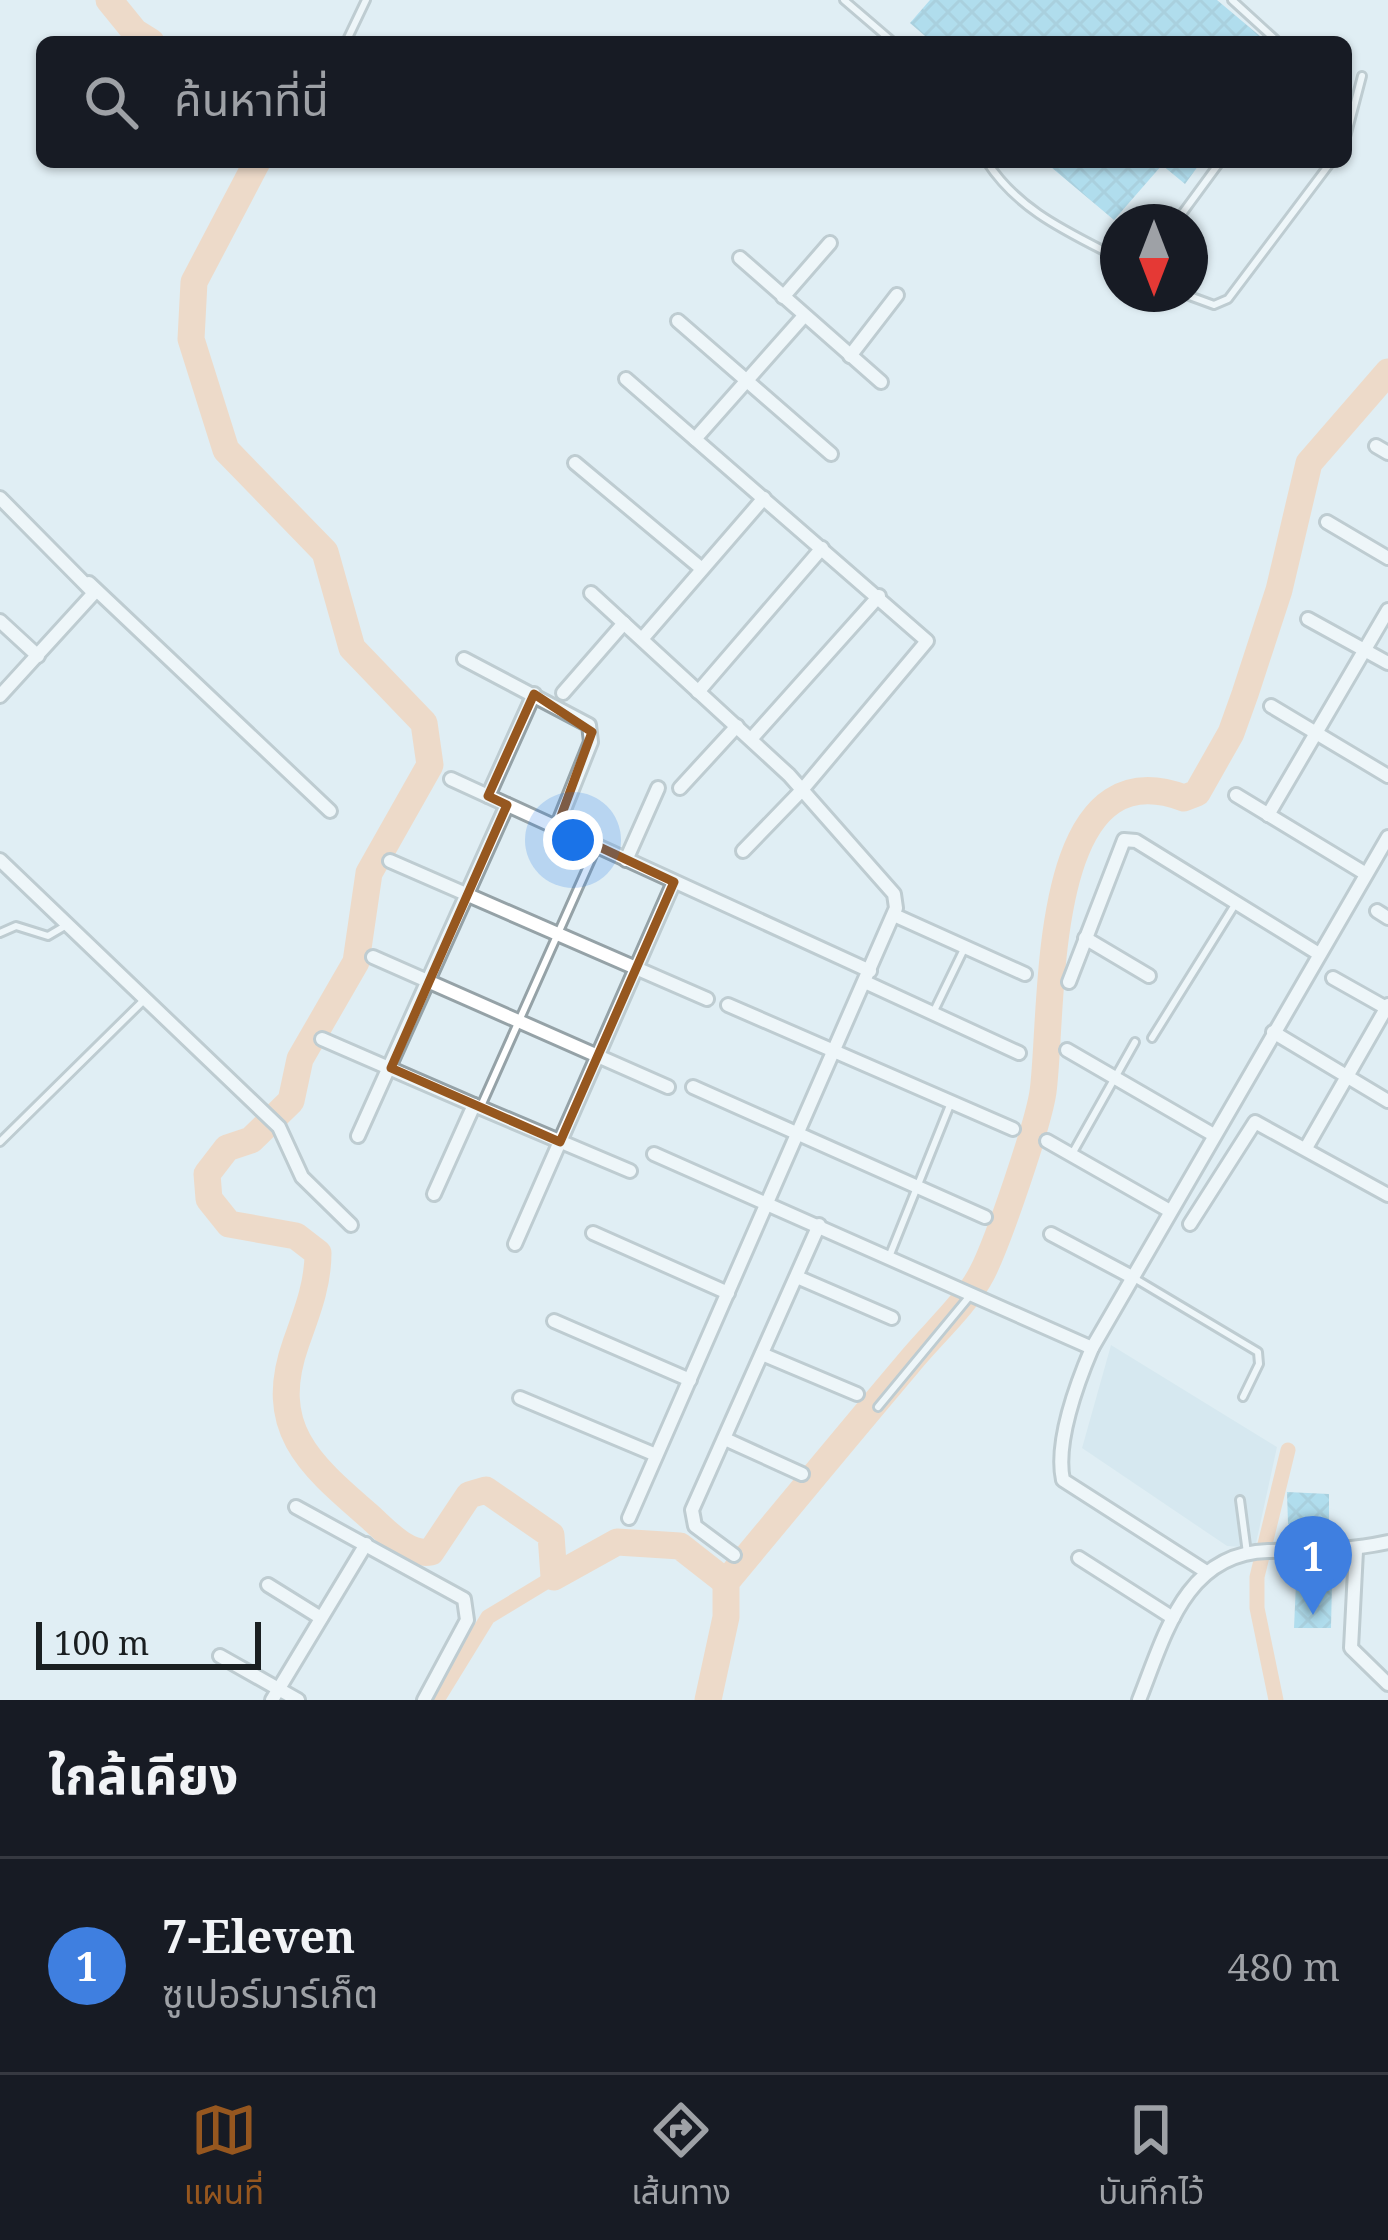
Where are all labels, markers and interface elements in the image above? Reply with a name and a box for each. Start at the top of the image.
search box [36,36,1352,168]
text: ค้นหาที่นี่ [174,68,329,129]
icon: search [78,69,144,135]
north arrow [1100,204,1208,312]
your location [543,810,603,870]
pin: 1 [1274,1516,1352,1615]
scale bar [36,1616,261,1669]
text: 100 m [54,1620,149,1665]
text: ใกล้เคียง [48,1739,238,1809]
text: 7-Eleven [162,1905,355,1966]
text: 1 [76,1939,98,1992]
text: 480 m [1228,1939,1340,1992]
text: ซูเปอร์มาร์เก็ต [162,1966,378,2019]
tab: แผนที่ [184,2097,264,2219]
tab: เส้นทาง [631,2097,731,2219]
tab: บันทึกไว้ [1098,2097,1204,2219]

